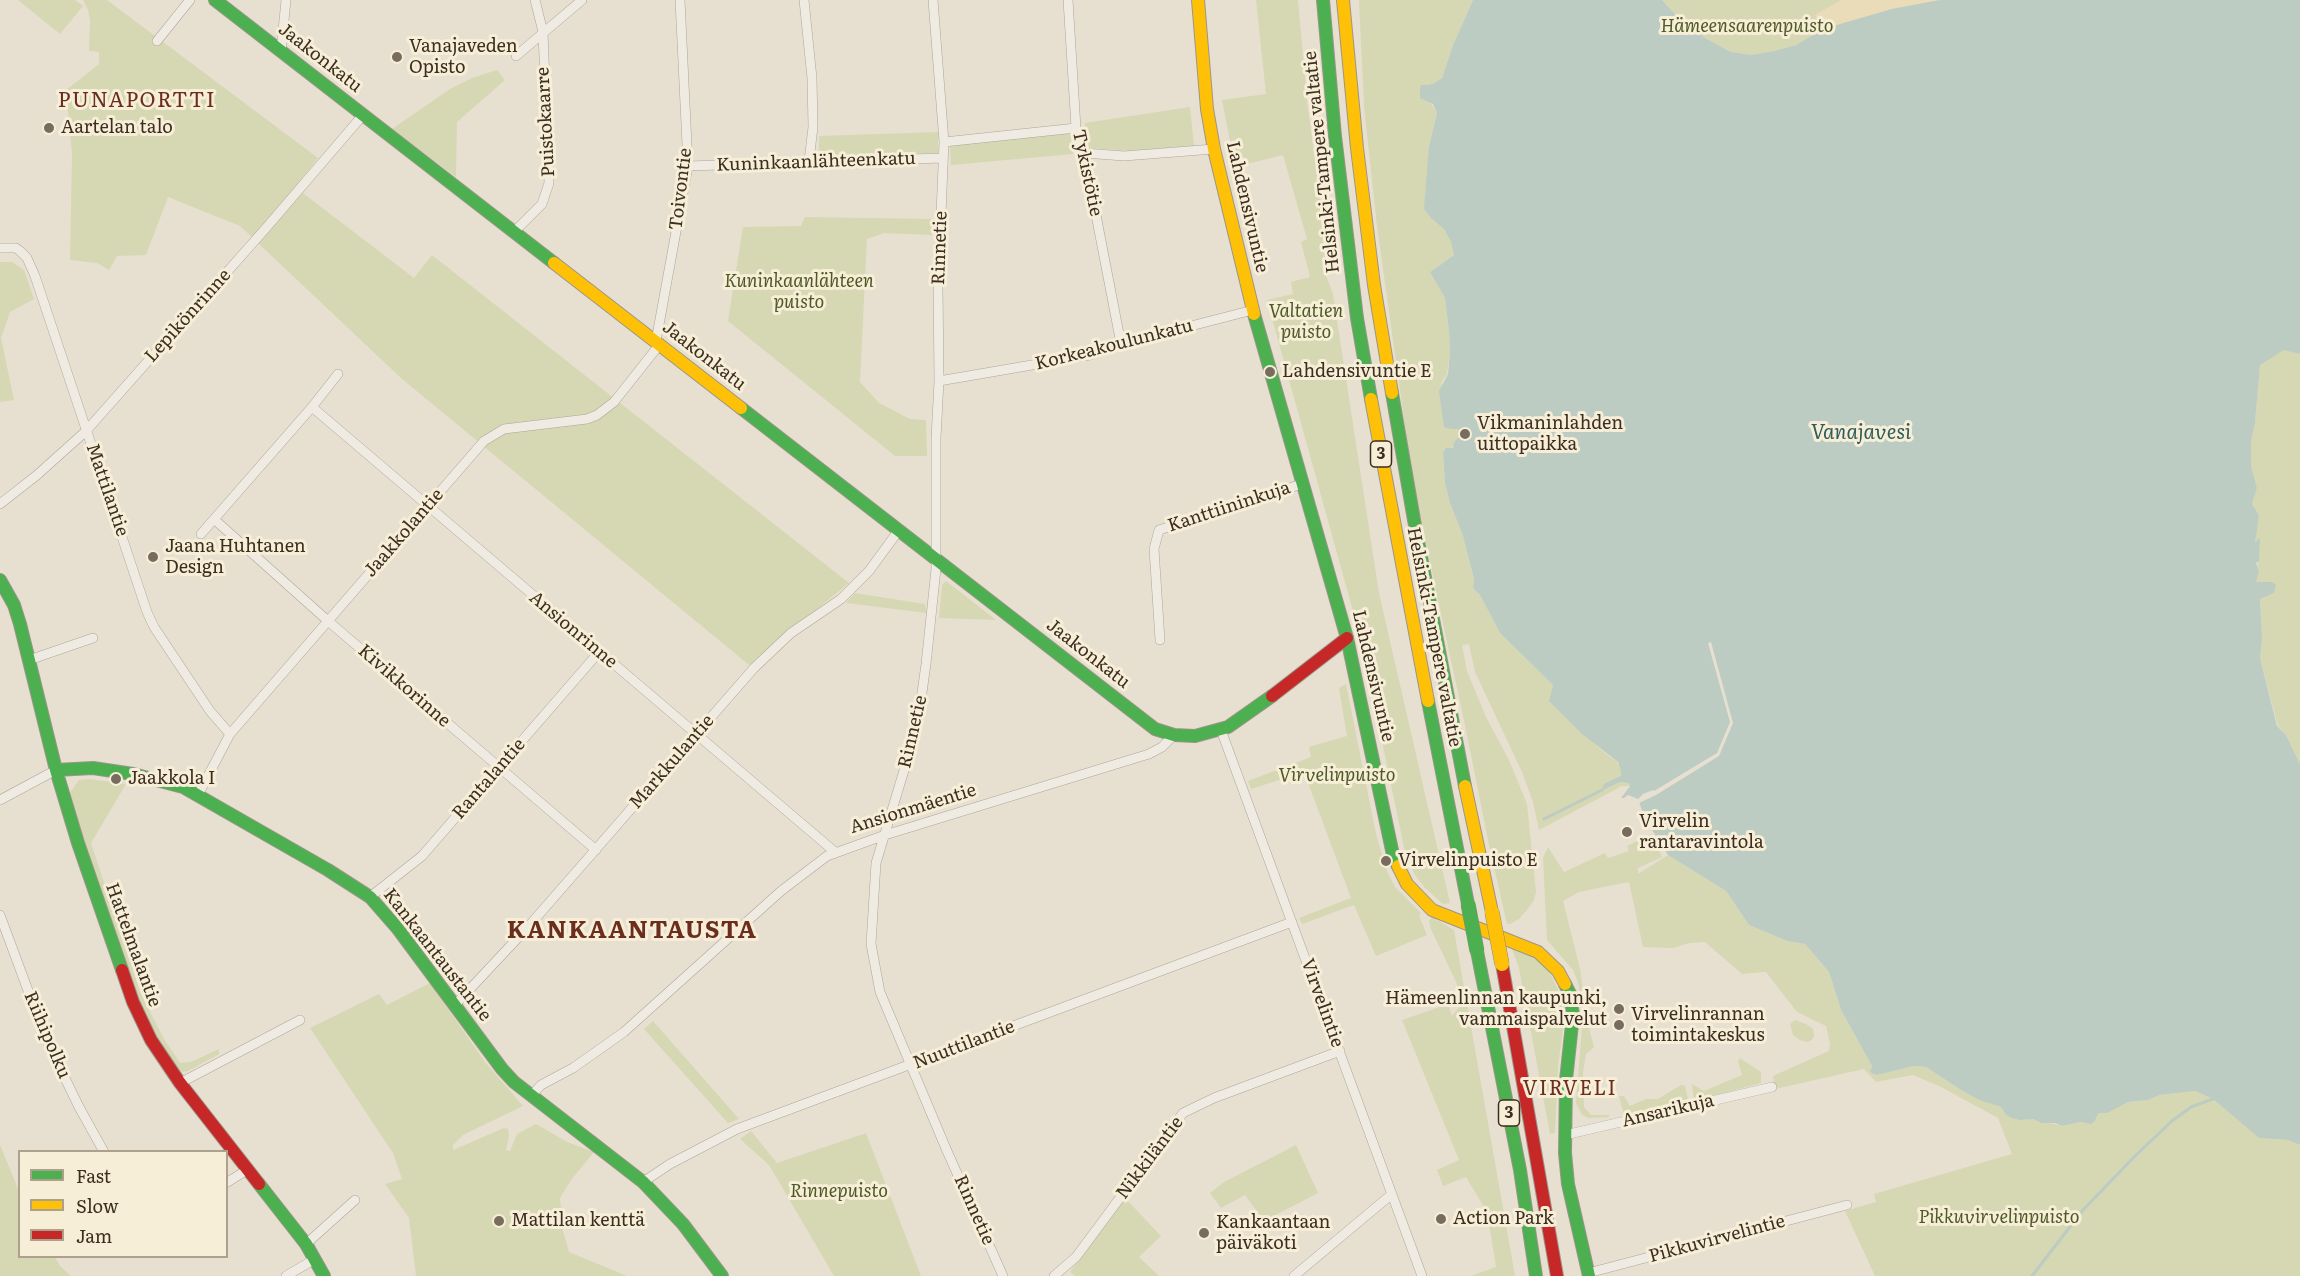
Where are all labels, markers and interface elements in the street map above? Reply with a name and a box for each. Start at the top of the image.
park label: Hämeensaarenpuisto [1661,16,1833,38]
street label: Jaakonkatu [274,19,366,97]
place label: Vanajaveden Opisto [409,36,518,78]
marker: Vanajaveden Opisto [390,50,404,64]
street label: Helsinki-Tampere valtatie [1300,50,1344,274]
street label: Puistokaarre [532,66,560,178]
district label: PUNAPORTTI [58,88,216,114]
place label: Aartelan talo [61,117,173,139]
marker: Aartelan talo [42,121,56,135]
street label: Tykistötie [1067,128,1107,218]
street label: Lahdensivuntie [1221,139,1273,275]
street label: Toivontie [665,147,697,231]
street label: Kuninkaanlähteenkatu [716,148,916,176]
street label: Rinnetie [928,211,952,285]
street label: Lepikönrinne [140,265,236,367]
park label: Kuninkaanlähteen puisto [724,271,874,314]
park label: Valtatien puisto [1269,301,1343,344]
street label: Korkeakoulunkatu [1033,315,1195,375]
street label: Jaakonkatu [658,317,750,395]
place label: Lahdensivuntie E [1282,361,1431,383]
marker: Lahdensivuntie E [1263,365,1277,379]
place label: Vikmaninlahden uittopaikka [1477,413,1623,456]
water label: Vanajavesi [1811,421,1911,445]
marker: Vikmaninlahden uittopaikka [1458,427,1472,441]
street label: Mattilantie [81,441,133,539]
road number: 3 [1370,441,1392,467]
street label: Kanttiininkuja [1165,477,1293,537]
street label: Jaakkolantie [360,484,448,582]
street label: Helsinki-Tampere valtatie [1402,525,1466,749]
place label: Jaana Huhtanen Design [165,536,306,578]
marker: Jaana Huhtanen Design [146,550,160,564]
street label: Ansionrinne [525,587,621,673]
street label: Lahdensivuntie [1347,608,1399,744]
street label: Jaakonkatu [1042,615,1134,693]
street label: Kivikkorinne [353,640,455,732]
street label: Rinnetie [894,693,932,771]
street label: Markkulantie [625,710,719,814]
street label: Rantalantie [448,734,530,824]
park label: Virvelinpuisto [1279,765,1395,787]
place label: Jaakkola I [128,768,215,790]
marker: Jaakkola I [109,772,123,786]
street label: Ansionmäentie [847,780,979,838]
place label: Virvelin rantaravintola [1639,811,1764,854]
marker: Virvelin rantaravintola [1620,825,1634,839]
place label: Virvelinpuisto E [1398,850,1538,872]
marker: Virvelinpuisto E [1379,854,1393,868]
street label: Hattelmalantie [101,880,165,1010]
street label: Kankaantaustantie [378,884,496,1026]
district label: KANKAANTAUSTA [507,917,757,945]
street label: Virvelintie [1296,956,1348,1050]
street label: Riihipolku [19,988,75,1082]
place label: Hämeenlinnan kaupunki, vammaispalvelut [1385,988,1607,1030]
marker: Hämeenlinnan kaupunki, vammaispalvelut [1612,1002,1626,1016]
place label: Virvelinrannan toimintakeskus [1631,1004,1765,1046]
street label: Nuuttilantie [910,1016,1018,1074]
marker: Virvelinrannan toimintakeskus [1612,1018,1626,1032]
district label: VIRVELI [1523,1077,1617,1101]
street label: Ansarikuja [1620,1090,1716,1132]
road number: 3 [1498,1100,1520,1126]
street label: Nikkiläntie [1112,1112,1188,1204]
legend [18,1150,228,1258]
text: Fast [76,1162,111,1189]
street label: Rinnetie [949,1172,999,1248]
park label: Rinnepuisto [790,1181,888,1203]
text: Slow [76,1192,118,1219]
park label: Pikkuvirvelinpuisto [1919,1207,2079,1229]
place label: Action Park [1453,1208,1554,1230]
place label: Mattilan kenttä [511,1210,645,1232]
street label: Pikkuvirvelintie [1647,1210,1787,1268]
place label: Kankaantaan päiväkoti [1216,1212,1331,1254]
marker: Action Park [1434,1212,1448,1226]
marker: Mattilan kenttä [492,1214,506,1228]
text: Jam [76,1222,112,1249]
marker: Kankaantaan päiväkoti [1197,1226,1211,1240]

